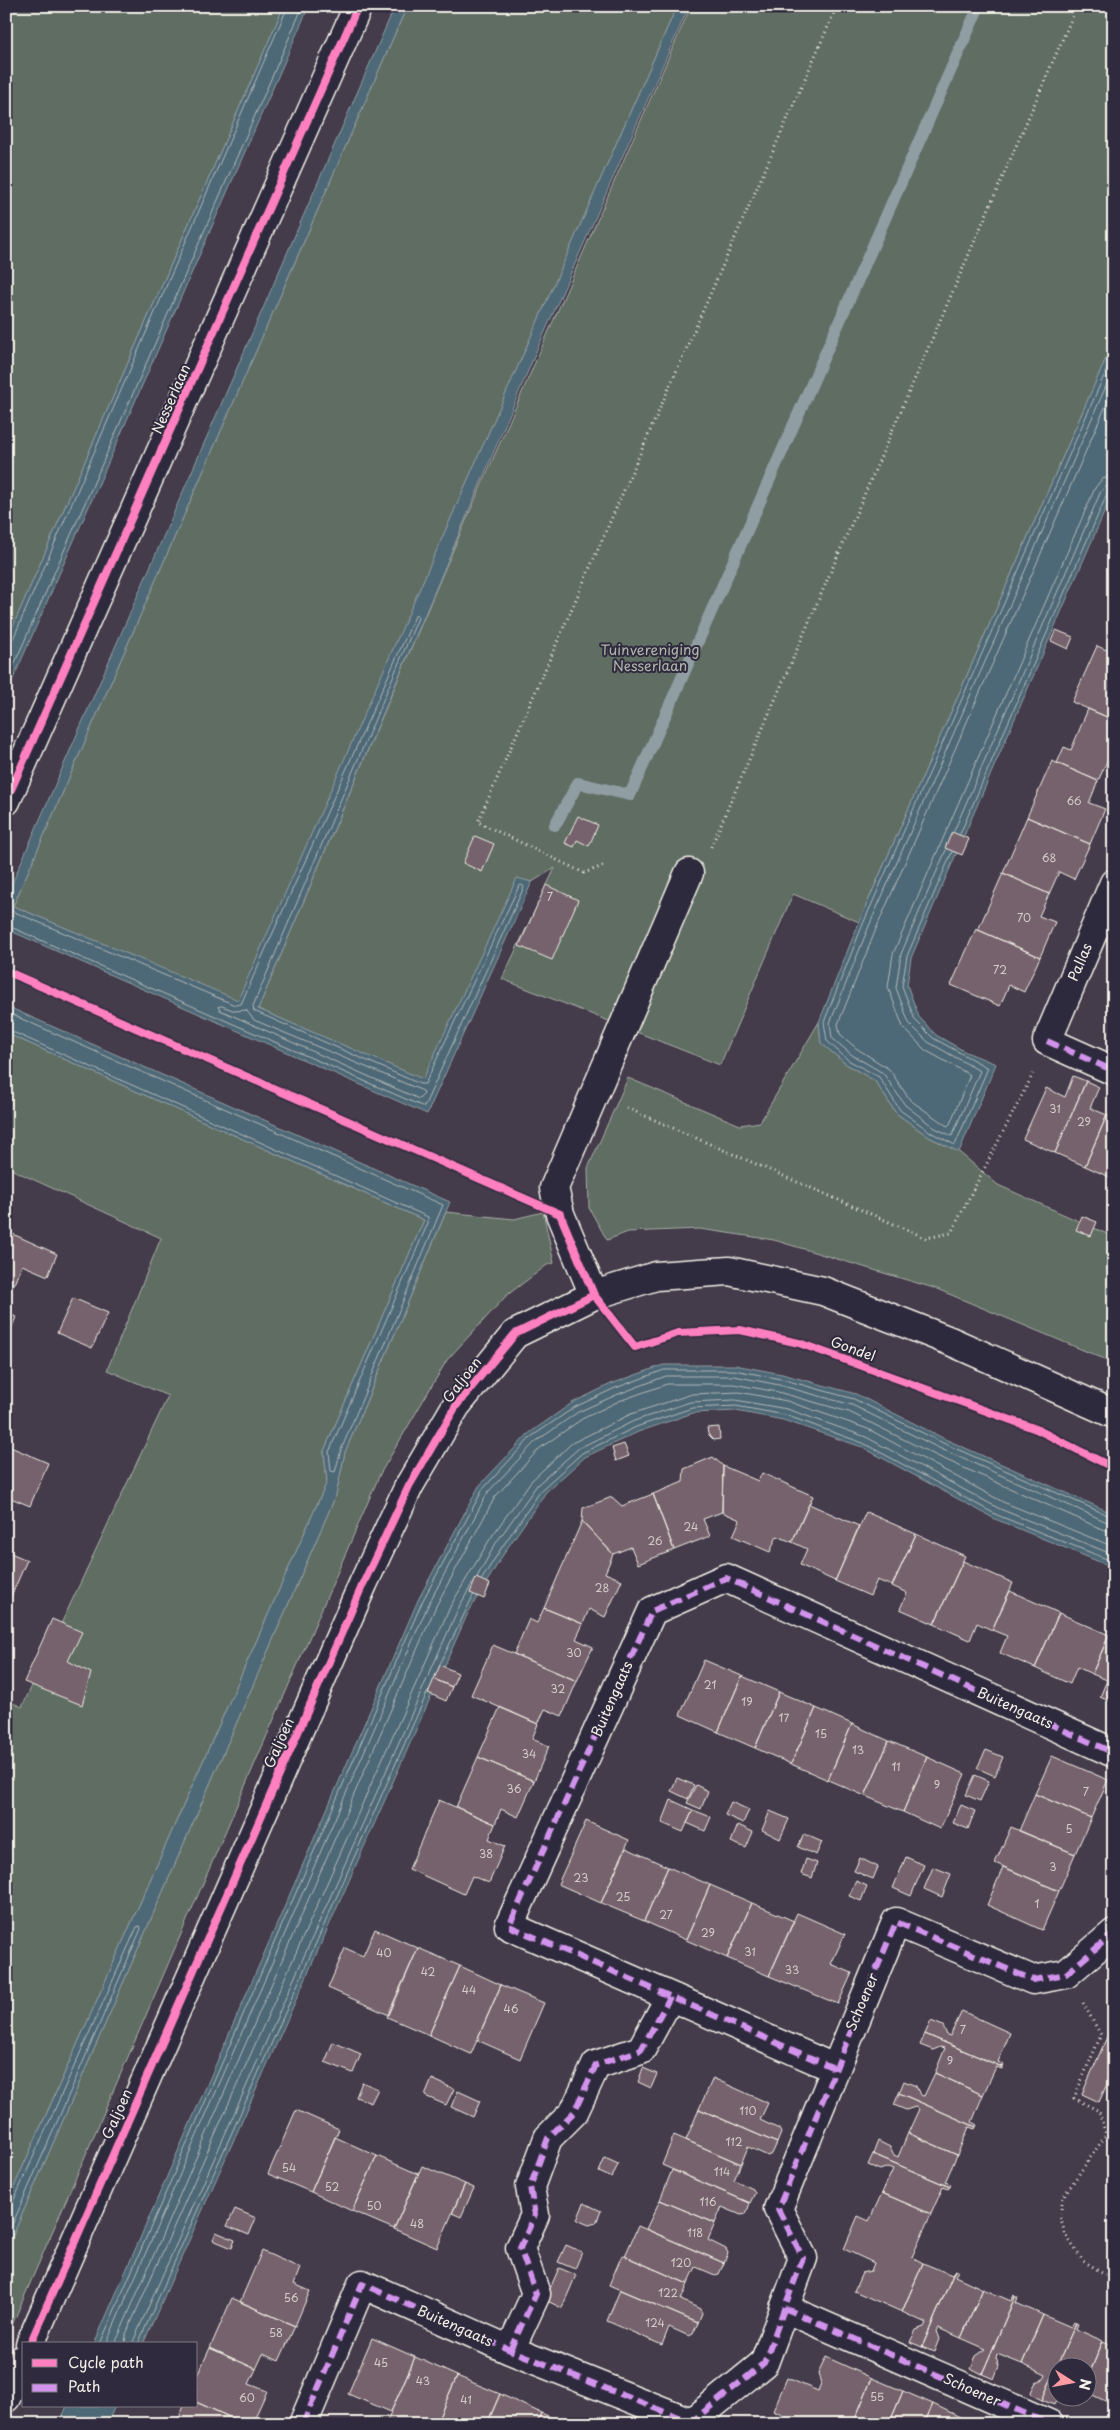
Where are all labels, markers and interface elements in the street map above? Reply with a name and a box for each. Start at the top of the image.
street label: Nesserlaan [146,361,195,437]
park label: Tuinvereniging Nesserlaan [600,639,700,676]
house number: 66 [1066,792,1082,809]
house number: 68 [1042,849,1056,866]
house number: 7 [547,888,553,905]
house number: 70 [1017,909,1031,926]
street label: Pallas [1062,939,1097,984]
house number: 72 [993,961,1007,978]
house number: 31 [1049,1100,1061,1117]
house number: 29 [1077,1113,1091,1130]
street label: Gondel [828,1331,879,1366]
street label: Galjoen [437,1352,486,1407]
house number: 24 [684,1518,698,1535]
house number: 26 [647,1532,663,1549]
house number: 28 [595,1579,609,1596]
house number: 30 [566,1644,582,1661]
street label: Buitengaats [585,1657,638,1740]
house number: 21 [704,1676,716,1693]
house number: 32 [551,1680,566,1697]
street label: Buitengaats [974,1681,1057,1734]
house number: 19 [741,1693,753,1710]
house number: 17 [779,1709,790,1726]
street label: Galjoen [258,1714,299,1771]
house number: 15 [815,1725,827,1742]
house number: 13 [852,1741,864,1758]
house number: 34 [522,1745,536,1762]
house number: 11 [891,1758,901,1775]
house number: 9 [934,1776,940,1793]
house number: 36 [507,1780,522,1797]
house number: 7 [1083,1783,1089,1800]
house number: 5 [1065,1820,1073,1837]
house number: 38 [479,1845,493,1862]
house number: 3 [1049,1858,1057,1875]
house number: 23 [574,1869,588,1886]
house number: 25 [616,1888,630,1905]
house number: 1 [1035,1895,1040,1912]
house number: 27 [659,1906,673,1923]
house number: 29 [701,1924,715,1941]
house number: 31 [744,1943,756,1960]
house number: 40 [376,1944,392,1961]
house number: 33 [785,1961,799,1978]
house number: 42 [421,1963,436,1980]
street label: Schoener [840,1969,883,2034]
house number: 44 [462,1981,476,1998]
house number: 46 [504,2000,519,2017]
house number: 7 [960,2021,966,2038]
house number: 9 [947,2052,953,2069]
street label: Galjoen [96,2085,137,2142]
house number: 110 [739,2102,757,2119]
house number: 112 [725,2133,743,2150]
house number: 54 [282,2159,296,2176]
house number: 114 [714,2163,730,2180]
house number: 52 [325,2178,339,2195]
house number: 116 [700,2193,717,2210]
house number: 50 [366,2197,382,2214]
house number: 48 [410,2215,424,2232]
house number: 118 [687,2224,703,2241]
house number: 120 [671,2254,691,2271]
house number: 122 [658,2284,678,2301]
house number: 56 [284,2289,299,2306]
street label: Buitengaats [414,2299,497,2352]
house number: 124 [645,2314,665,2331]
house number: 58 [269,2324,283,2341]
legend [22,2342,198,2408]
text: Cycle path [68,2350,144,2373]
house number: 45 [374,2354,388,2371]
north arrow [1048,2358,1098,2408]
street label: Schoener [940,2367,1005,2412]
house number: 43 [416,2372,430,2389]
text: Path [68,2374,100,2397]
text: N [1074,2377,1097,2392]
house number: 55 [870,2388,884,2405]
house number: 60 [239,2389,255,2406]
house number: 41 [460,2391,472,2408]

